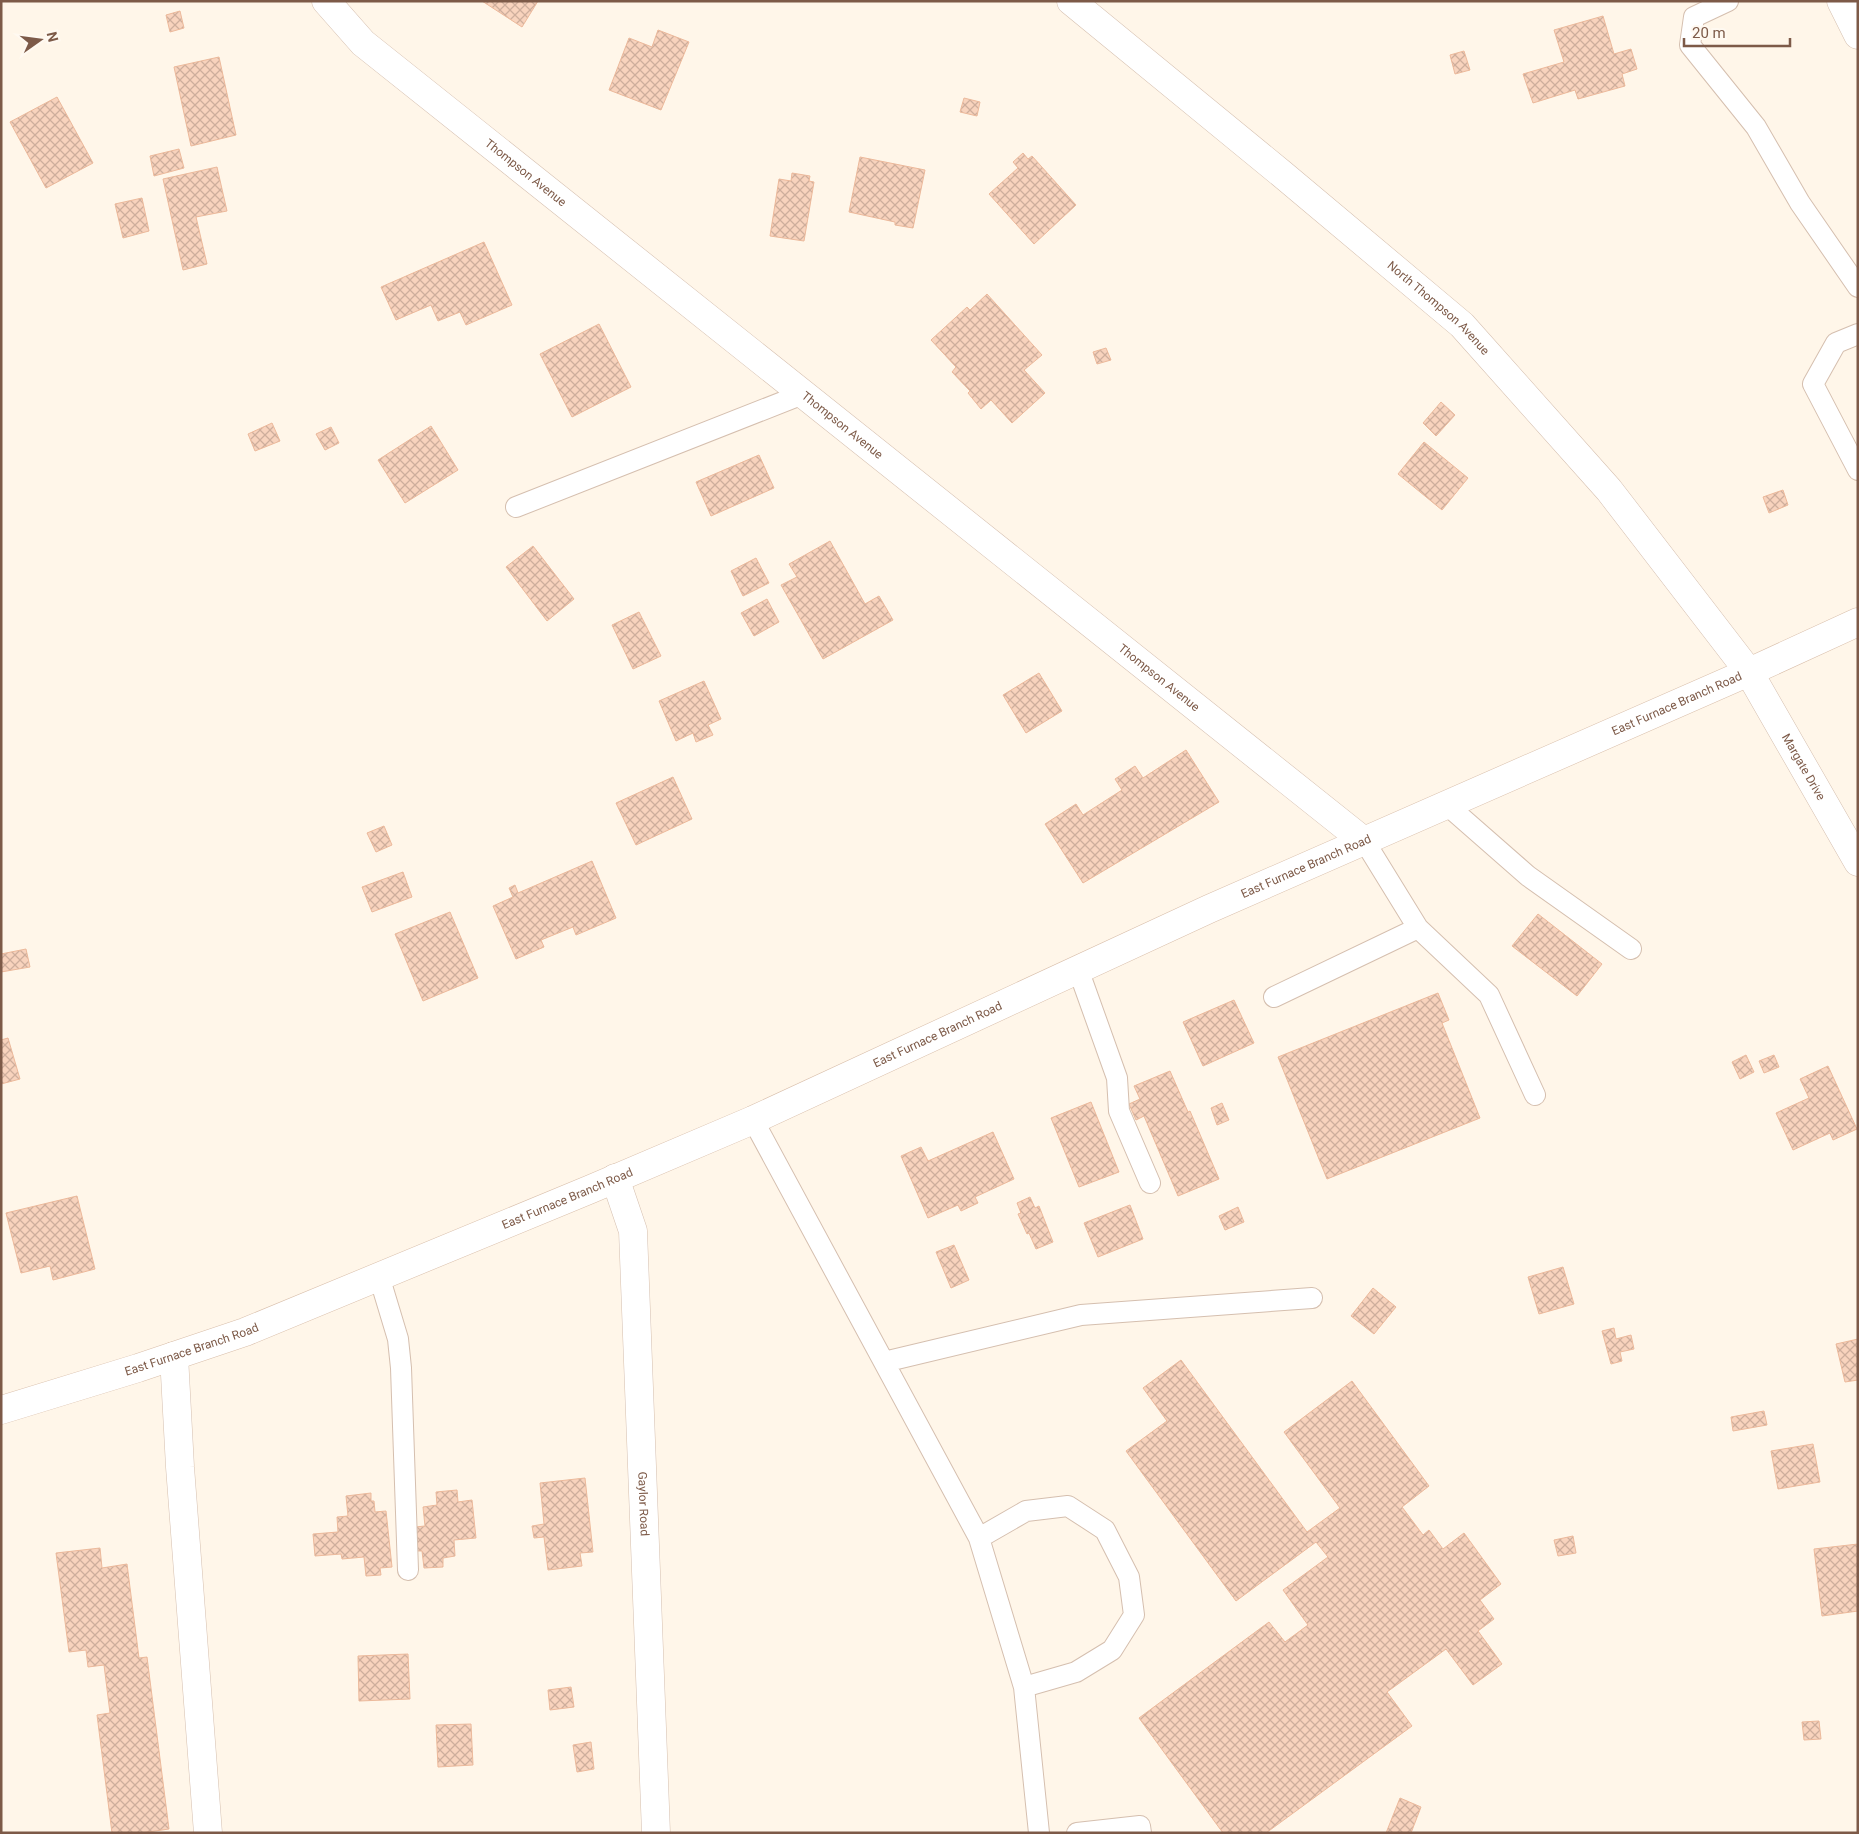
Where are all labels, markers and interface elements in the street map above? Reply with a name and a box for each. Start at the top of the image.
north arrow [15,15,65,65]
scale bar [1684,15,1790,47]
text: 20 m [1692,24,1726,42]
text: N [44,30,62,44]
street label: Thompson Avenue [482,136,569,209]
street label: North Thompson Avenue [1385,258,1492,358]
street label: Thompson Avenue [799,389,886,462]
street label: Thompson Avenue [1116,641,1202,714]
street label: East Furnace Branch Road [1610,669,1744,738]
street label: Margate Drive [1779,731,1828,803]
street label: East Furnace Branch Road [1239,832,1373,901]
street label: East Furnace Branch Road [871,999,1004,1070]
street label: East Furnace Branch Road [500,1165,635,1232]
street label: East Furnace Branch Road [123,1320,261,1379]
street label: Gaylor Road [635,1471,652,1536]

